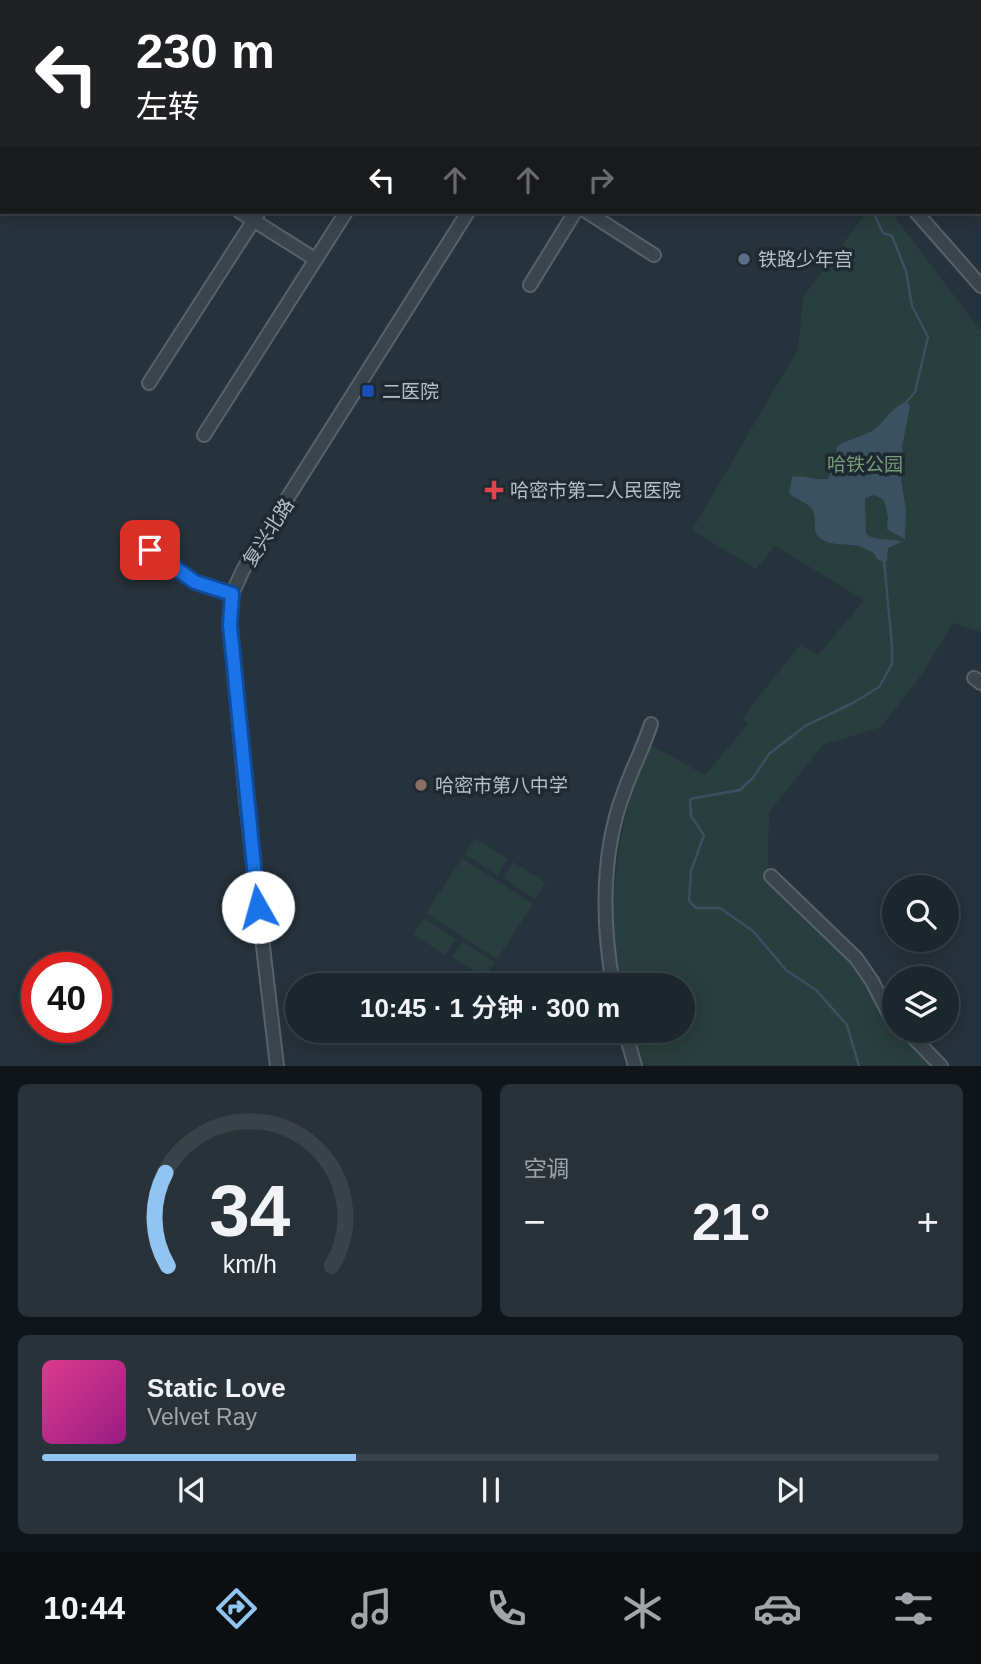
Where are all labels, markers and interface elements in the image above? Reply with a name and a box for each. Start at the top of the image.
text: 230 m [136,24,275,78]
icon: left [21,28,112,119]
text: 左转 [136,89,200,125]
icon: left [363,161,401,199]
icon: ahead [436,161,474,199]
icon: ahead [509,161,547,199]
icon: right [582,161,620,199]
place label: 铁路少年宫 [758,249,853,270]
marker: 铁路少年宫 [736,251,752,267]
place label: 二医院 [382,381,439,402]
marker: 二医院 [360,383,376,399]
park label: 哈铁公园 [827,454,903,475]
marker: 哈密市第二人民医院 [484,480,504,500]
place label: 哈密市第二人民医院 [510,480,681,501]
street label: 复兴北路 [239,495,298,570]
pin [120,520,180,580]
icon: arrive [131,531,169,569]
place label: 哈密市第八中学 [435,775,568,796]
marker: 哈密市第八中学 [413,777,429,793]
position arrow [221,870,295,944]
map controls [882,875,959,1043]
button: search [882,875,959,952]
speed limit sign: 40 [21,952,112,1043]
button: layers [882,966,959,1043]
text: 10:45 · 1 分钟 · 300 m [360,993,620,1023]
text: 空调 [524,1156,570,1182]
text: 34 [209,1171,291,1252]
text: 21° [692,1193,771,1251]
text: − [524,1201,546,1243]
text: + [917,1201,939,1243]
text: km/h [223,1250,277,1278]
text: Static Love [147,1373,286,1403]
text: Velvet Ray [147,1404,257,1430]
icon: previous [173,1471,211,1509]
icon: pause [472,1471,510,1509]
icon: next [771,1471,809,1509]
icon: directions [212,1584,261,1633]
icon: music [347,1584,396,1633]
icon: phone [482,1584,531,1633]
icon: climate [618,1584,667,1633]
icon: car [753,1584,802,1633]
icon: filters [889,1584,938,1633]
text: 10:44 [43,1590,125,1626]

